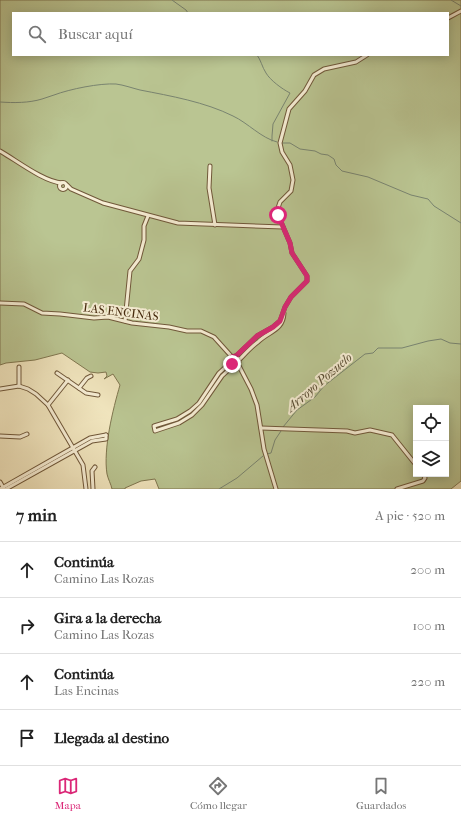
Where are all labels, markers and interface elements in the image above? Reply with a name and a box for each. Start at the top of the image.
search box [12,12,449,56]
icon: search [26,23,48,45]
text: Buscar aquí [58,25,133,43]
route start [269,206,287,224]
street label: LAS ENCINAS [82,300,160,324]
water label: Arroyo Pozuelo [282,349,355,416]
route end [223,355,241,373]
map controls [413,405,449,477]
button: locate [413,405,449,441]
button: layers [413,441,449,477]
text: 7 min [16,505,57,525]
text: A pie · 520 m [375,508,445,523]
text: Continúa [54,553,114,571]
icon: ahead [16,559,38,581]
text: 200 m [410,562,445,577]
text: Camino Las Rozas [54,571,154,586]
text: Gira a la derecha [54,609,161,627]
icon: right [16,615,38,637]
text: 100 m [412,618,445,633]
text: Camino Las Rozas [54,627,154,642]
text: Continúa [54,665,114,683]
icon: ahead [16,671,38,693]
text: 220 m [411,674,445,689]
text: Las Encinas [54,683,119,698]
icon: arrive [16,727,38,749]
text: Llegada al destino [54,729,169,747]
tab: Mapa [55,775,81,812]
tab: Cómo llegar [190,775,247,812]
tab: Guardados [356,775,406,812]

